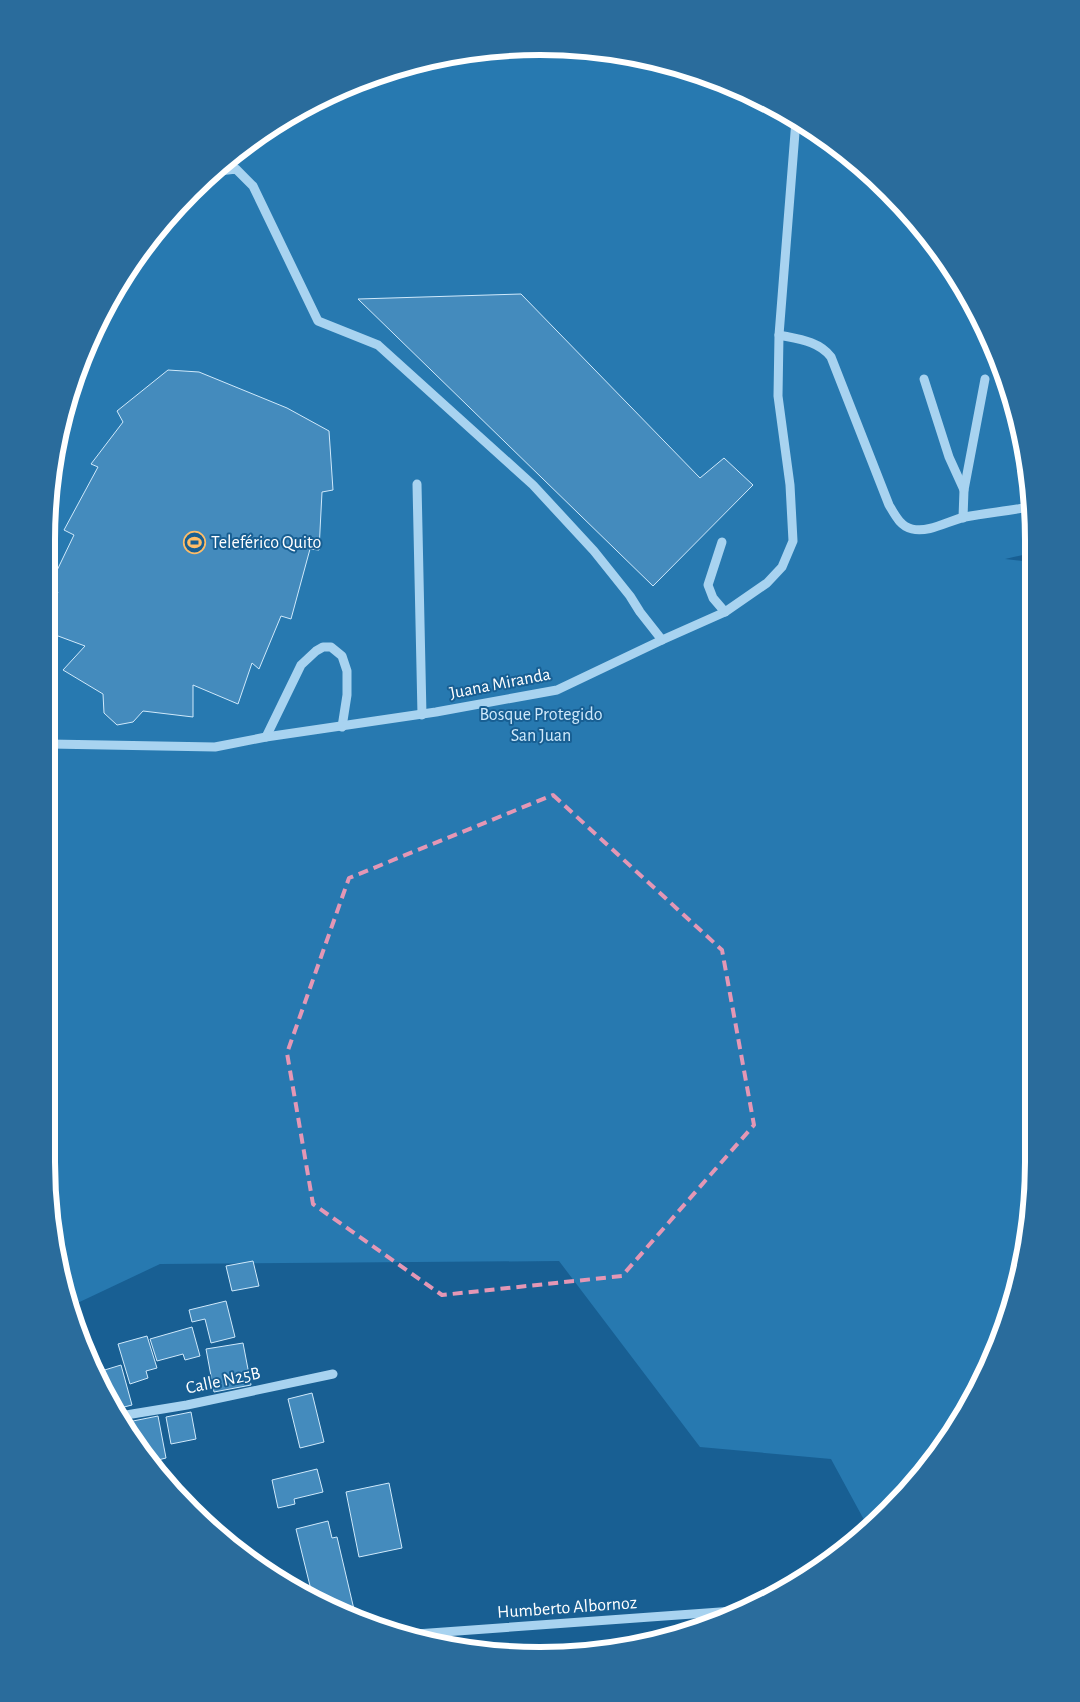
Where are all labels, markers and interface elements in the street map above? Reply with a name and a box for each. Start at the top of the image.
sports icon: Teleférico Quito [183,530,207,554]
place label: Teleférico Quito [211,534,322,552]
street label: Juana Miranda [448,665,552,703]
park label: Bosque Protegido San Juan [479,706,603,745]
street label: Calle N25B [184,1364,262,1398]
street label: Humberto Albornoz [497,1594,638,1622]

